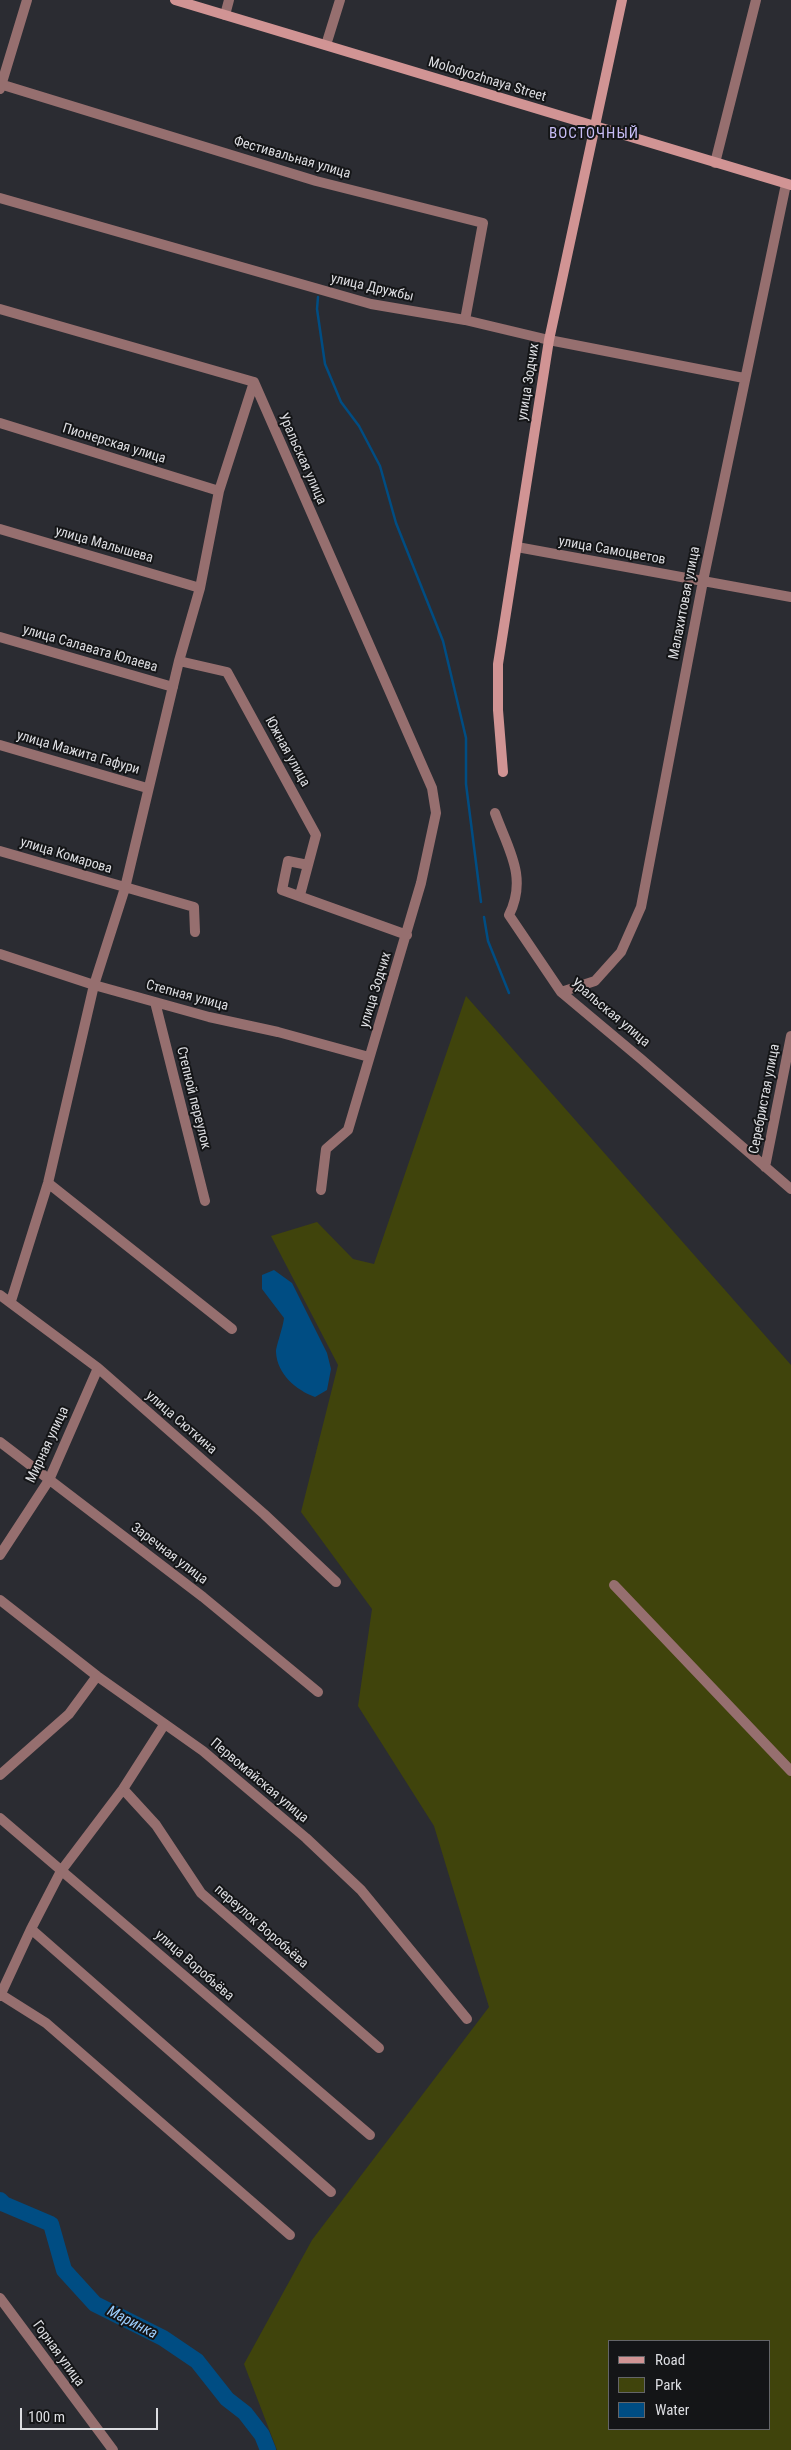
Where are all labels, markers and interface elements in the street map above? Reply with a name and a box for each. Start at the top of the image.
street label: Molodyozhnaya Street [426,54,548,106]
district label: ВОСТОЧНЫЙ [548,125,640,143]
street label: Фестивальная улица [232,133,352,183]
street label: улица Дружбы [329,270,415,306]
street label: улица Зодчих [515,342,543,422]
street label: Уральская улица [274,411,330,507]
street label: Пионерская улица [60,420,168,468]
street label: улица Малышева [53,523,155,567]
street label: улица Самоцветов [557,533,667,569]
street label: Малахитовая улица [666,545,704,661]
street label: улица Салавата Юлаева [21,622,159,676]
street label: Южная улица [261,714,313,790]
street label: улица Мажита Гафури [15,727,141,779]
street label: улица Комарова [18,834,114,878]
street label: улица Зодчих [357,950,395,1030]
street label: Уральская улица [567,975,653,1051]
street label: Степная улица [144,977,230,1015]
street label: Серебристая улица [746,1043,784,1155]
street label: Степной переулок [172,1045,214,1151]
street label: улица Сюткина [142,1388,220,1458]
street label: Мирная улица [23,1404,73,1486]
street label: Заречная улица [127,1520,211,1588]
street label: Первомайская улица [207,1735,311,1827]
street label: переулок Воробьёва [211,1882,311,1972]
street label: улица Воробьёва [151,1927,237,2005]
water label: Маринка [104,2303,160,2343]
street label: Горная улица [29,2318,87,2390]
legend [608,2340,771,2430]
text: Road [655,2351,685,2369]
text: Park [655,2376,682,2394]
scale bar [22,2398,160,2430]
text: Water [655,2401,689,2419]
text: 100 m [28,2408,65,2426]

